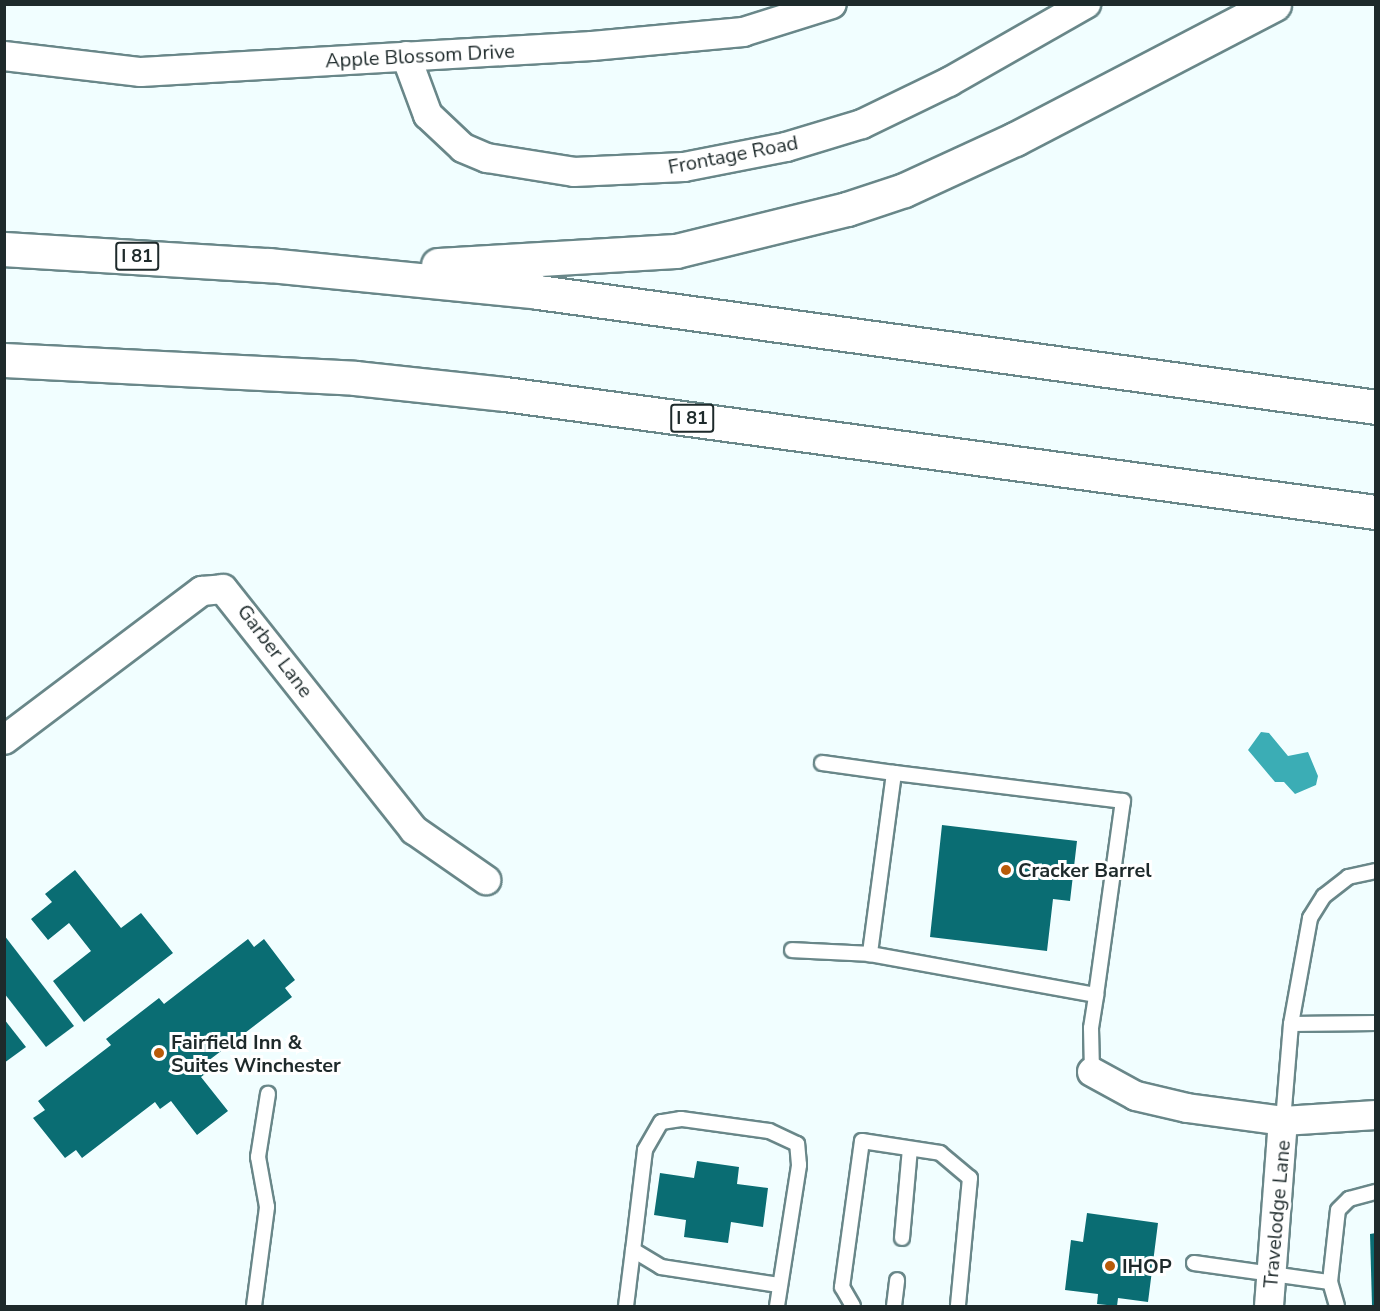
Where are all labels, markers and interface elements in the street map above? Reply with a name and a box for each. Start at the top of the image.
street label: Apple Blossom Drive [324,39,516,73]
street label: Frontage Road [666,131,800,179]
road number: I 81 [114,241,160,271]
road number: I 81 [670,403,714,433]
street label: Garber Lane [232,600,318,702]
place label: Cracker Barrel [1018,858,1152,882]
marker: Cracker Barrel [999,863,1013,877]
place label: Fairfield Inn & Suites Winchester [171,1030,341,1077]
marker: Fairfield Inn & Suites Winchester [152,1046,166,1060]
street label: Travelodge Lane [1259,1139,1295,1289]
place label: IHOP [1122,1254,1172,1278]
marker: IHOP [1103,1259,1117,1273]

